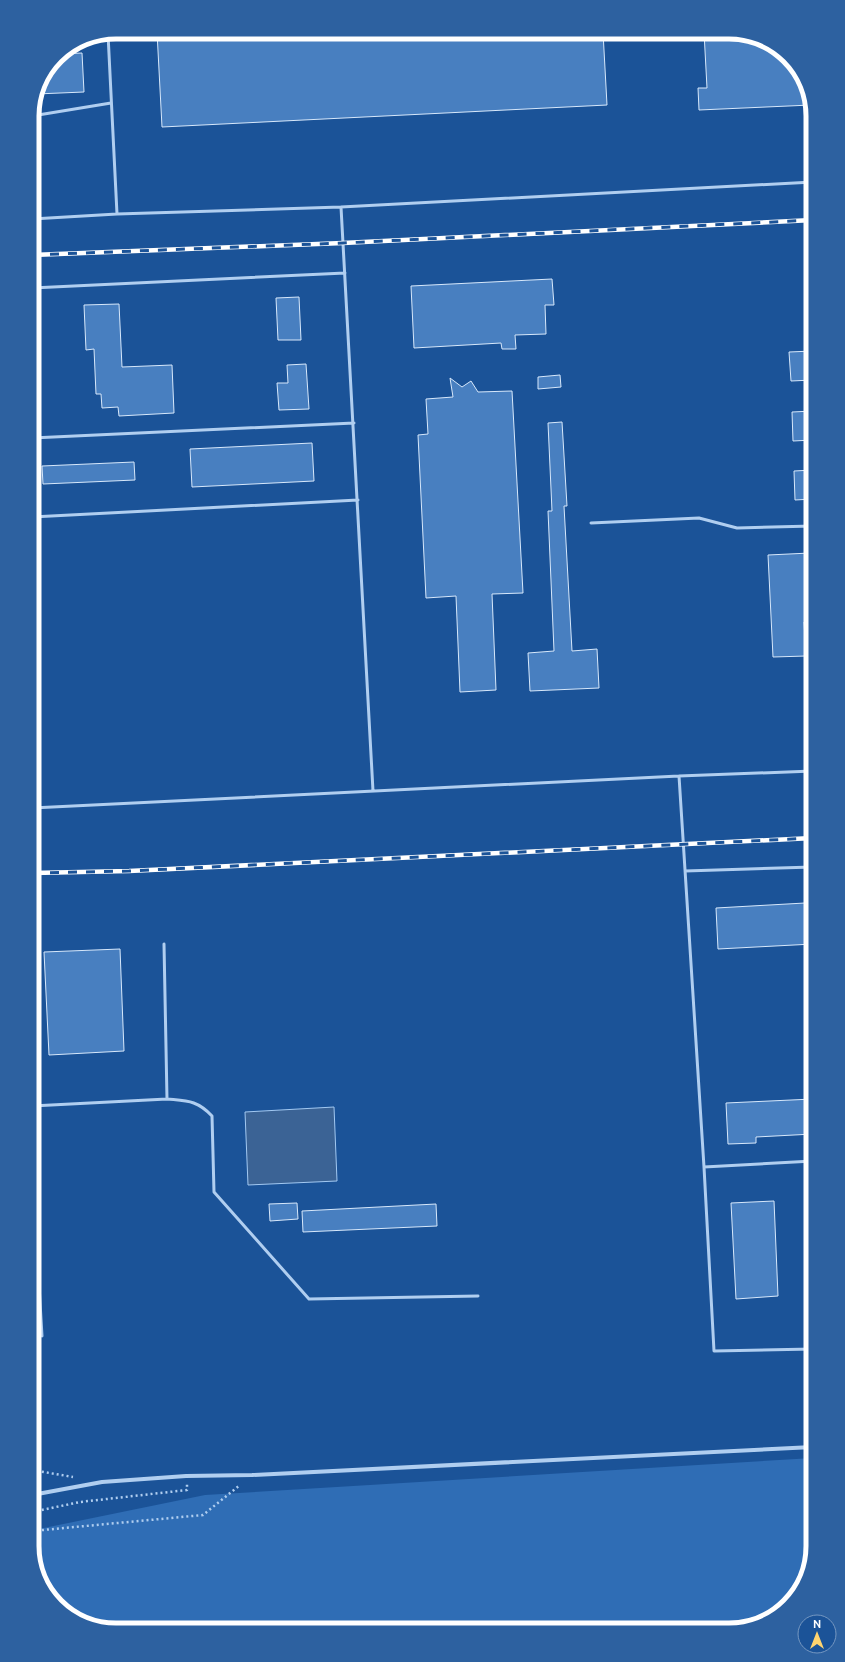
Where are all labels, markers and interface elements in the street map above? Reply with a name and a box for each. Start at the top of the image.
north arrow [797,1614,837,1654]
text: N [813,1618,821,1630]

